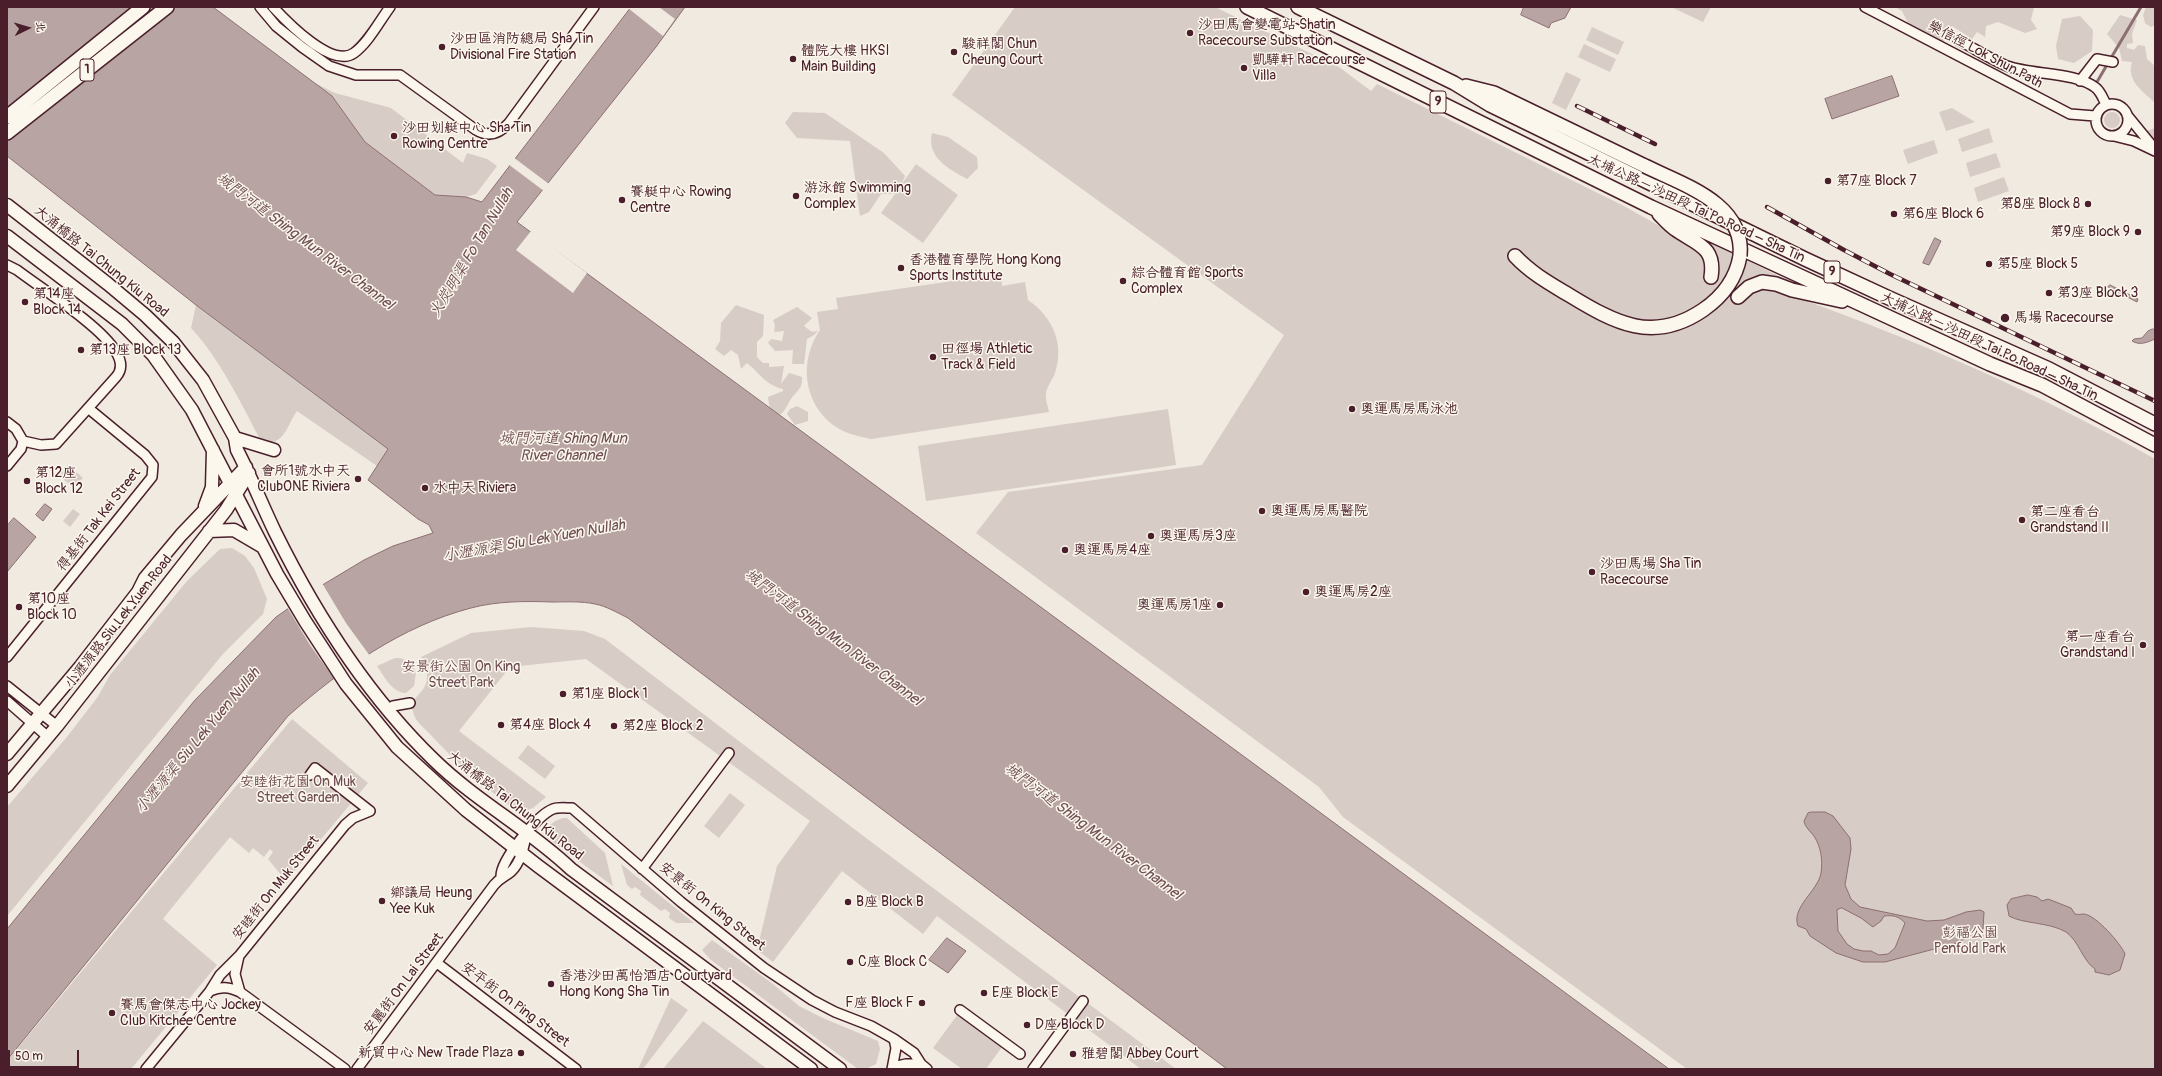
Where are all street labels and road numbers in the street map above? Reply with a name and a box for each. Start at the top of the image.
street label: 樂信徑 Lok Shun Path [1925,18,2045,92]
road number: 1 [80,59,94,81]
road number: 9 [1430,91,1446,113]
street label: 大埔公路－沙田段 Tai Po Road – Sha Tin [1585,151,1807,267]
street label: 大涌橋路 Tai Chung Kiu Road [30,203,172,321]
road number: 9 [1824,261,1840,283]
street label: 大埔公路－沙田段 Tai Po Road – Sha Tin [1878,289,2100,405]
street label: 得基街 Tak Kei Street [54,465,144,575]
street label: 小瀝源路 Siu Lek Yuen Road [62,552,176,692]
street label: 大涌橋路 Tai Chung Kiu Road [444,748,586,864]
street label: 安睦街 On Muk Street [229,833,323,943]
street label: 安景街 On King Street [656,859,768,955]
street label: 安麗街 On Lai Street [360,930,448,1038]
street label: 安平街 On Ping Street [458,959,572,1051]

